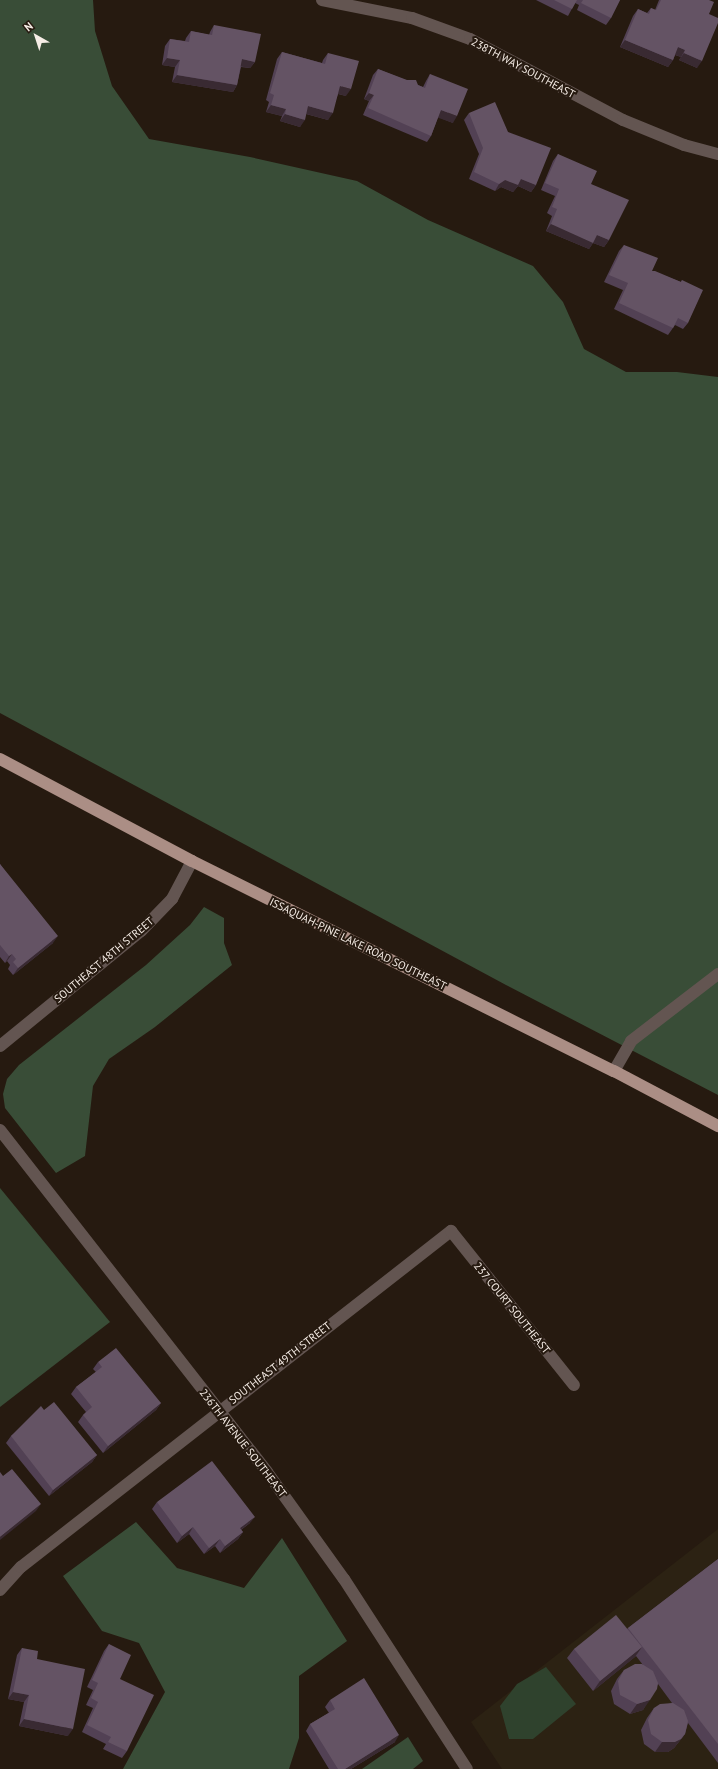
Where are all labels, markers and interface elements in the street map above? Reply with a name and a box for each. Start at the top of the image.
north arrow [16,16,56,56]
text: N [21,19,36,34]
street label: 238TH WAY SOUTHEAST [469,35,577,101]
street label: ISSAQUAH-PINE LAKE ROAD SOUTHEAST [267,895,449,993]
street label: SOUTHEAST 48TH STREET [51,914,157,1006]
street label: 237 COURT SOUTHEAST [471,1259,553,1357]
street label: SOUTHEAST 49TH STREET [226,1319,334,1407]
street label: 236TH AVENUE SOUTHEAST [196,1386,290,1500]

